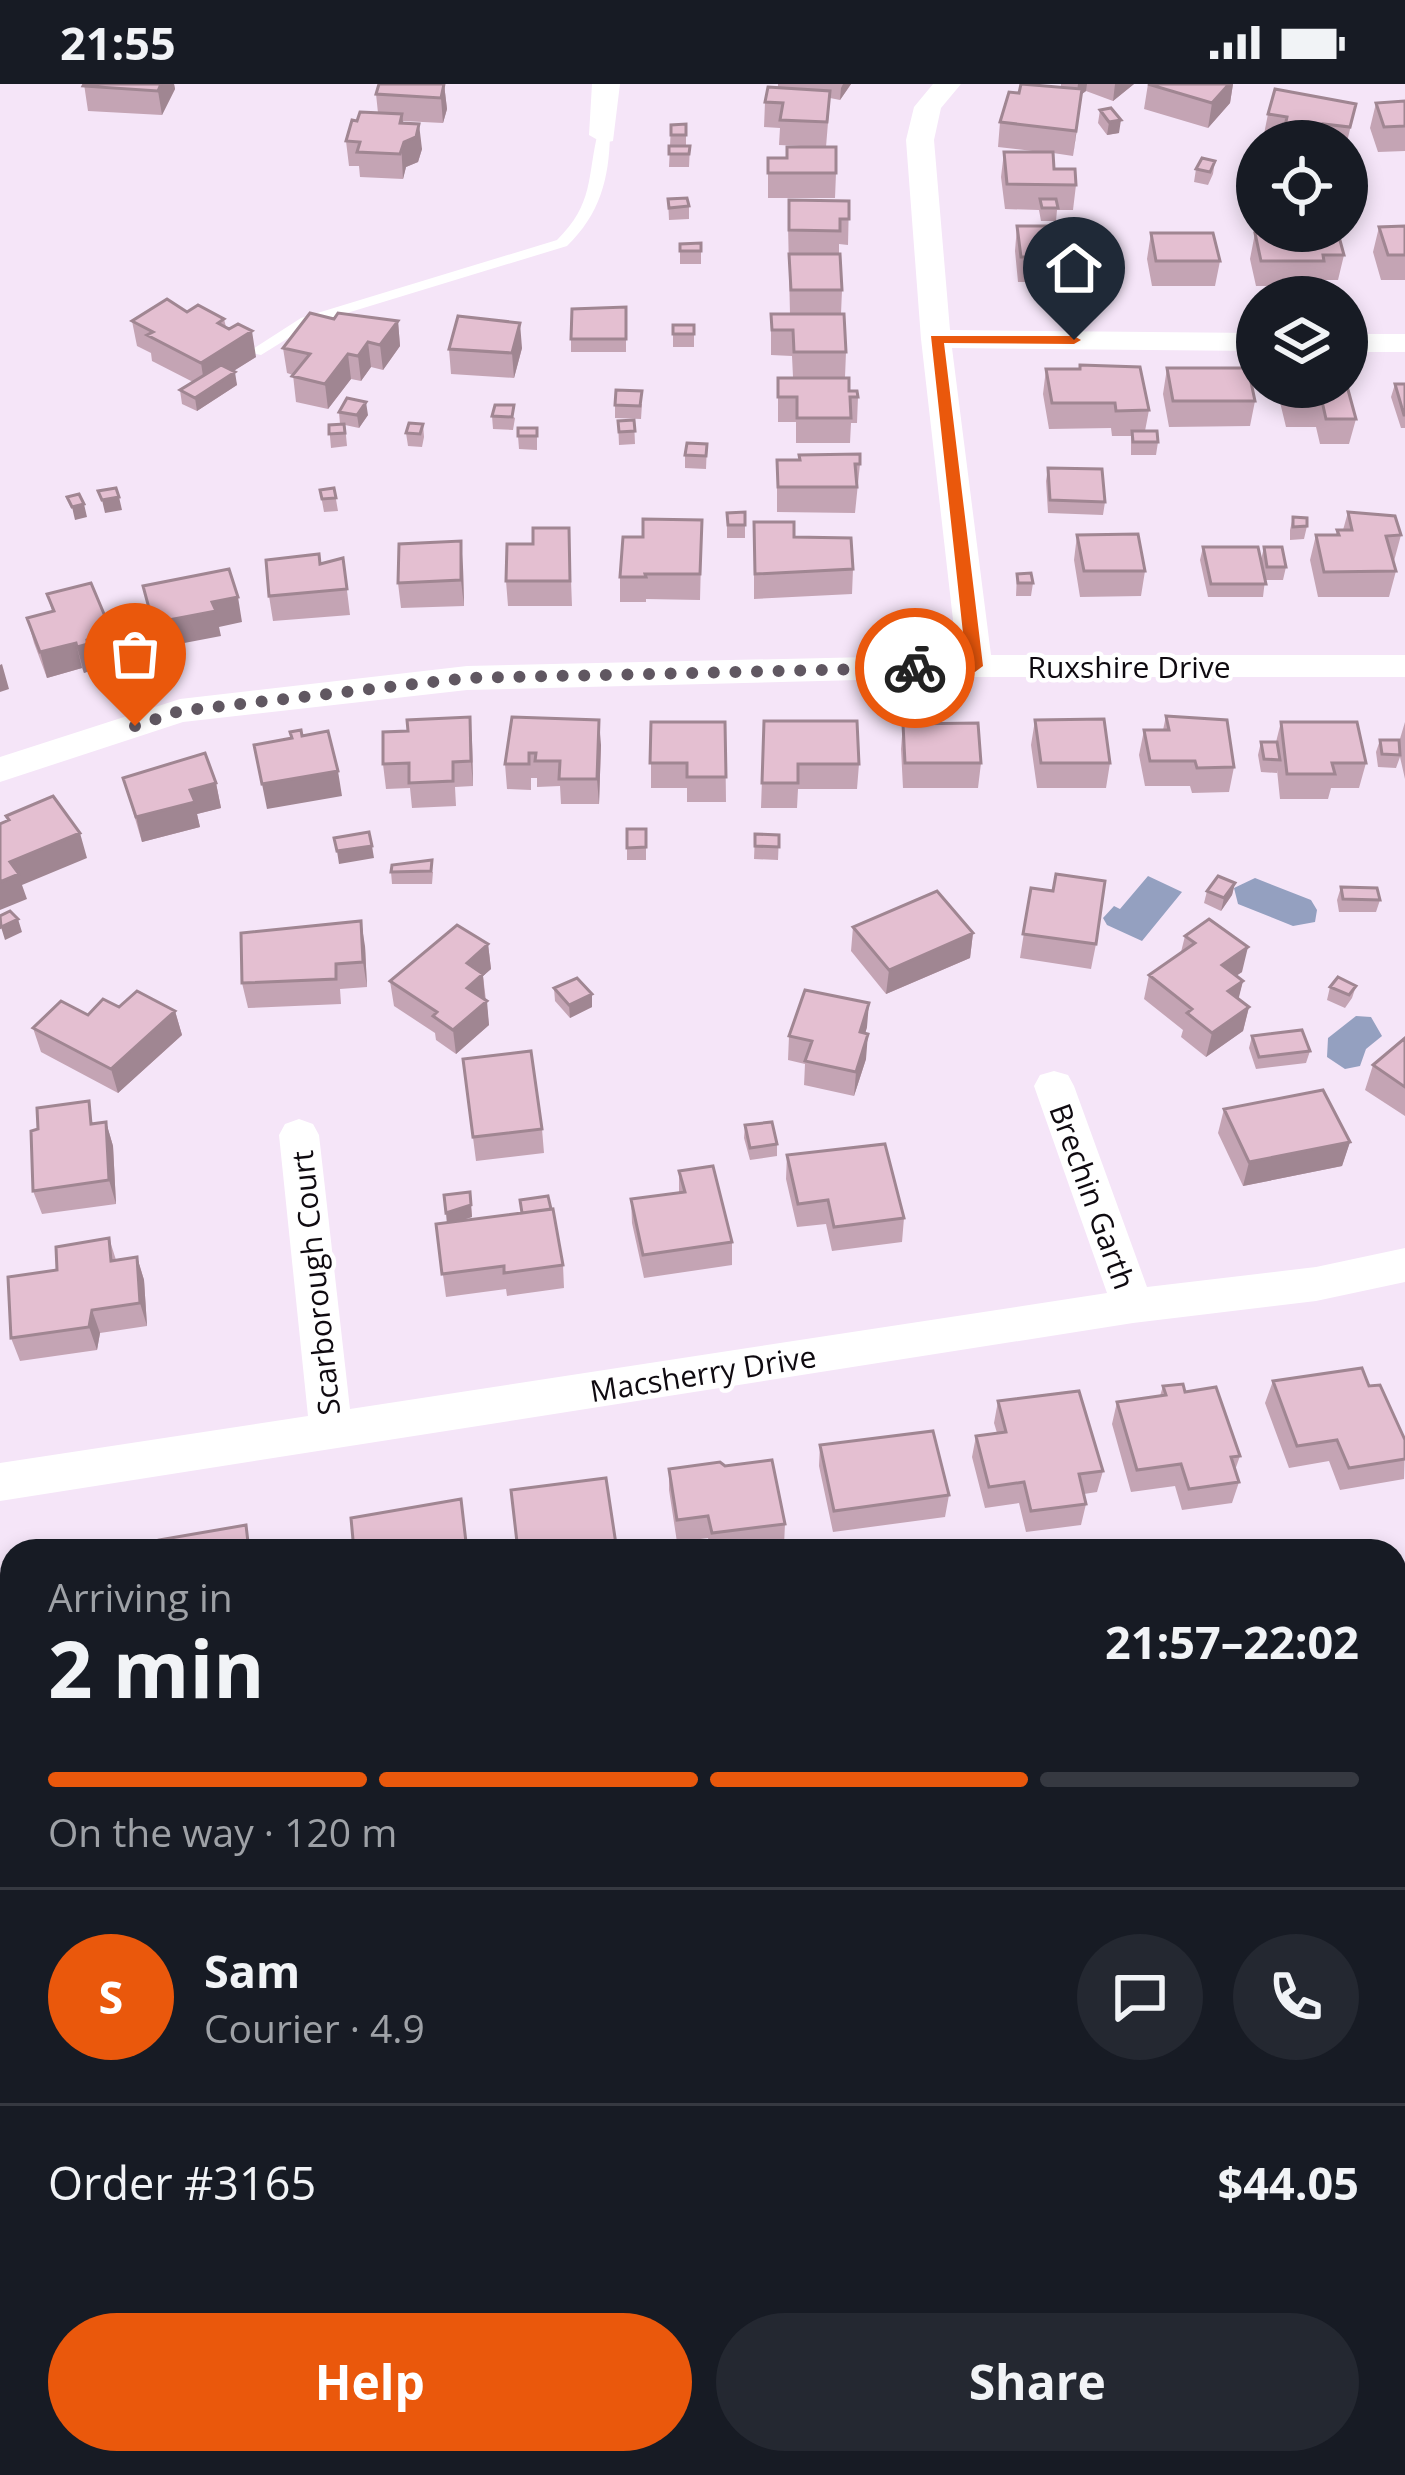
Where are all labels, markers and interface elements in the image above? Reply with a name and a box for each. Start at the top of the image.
text: 21:55 [60,12,176,73]
map controls [1236,120,1368,408]
button: locate [1236,120,1368,252]
pin [1023,217,1125,340]
icon: home [1041,235,1107,301]
button: layers [1236,276,1368,408]
pin [84,603,186,726]
courier [855,608,975,728]
icon: bag [102,621,168,687]
icon: bike [882,635,948,701]
street label: Ruxshire Drive [1027,646,1231,687]
street label: Brechin Garth [1040,1097,1146,1295]
street label: Scarborough Court [281,1149,349,1417]
street label: Macsherry Drive [587,1335,819,1411]
text: Arriving in [48,1570,233,1623]
text: 21:57–22:02 [1105,1611,1359,1672]
text: 2 min [48,1615,265,1721]
text: On the way · 120 m [48,1805,397,1858]
button: chat [1077,1934,1203,2060]
button: phone [1233,1934,1359,2060]
text: Sam [204,1940,300,2001]
text: S [99,1966,123,2027]
text: Courier · 4.9 [204,2001,425,2054]
text: Order #3165 [48,2152,316,2213]
text: $44.05 [1218,2152,1359,2213]
button: Help [48,2313,692,2451]
button: Share [716,2313,1359,2451]

